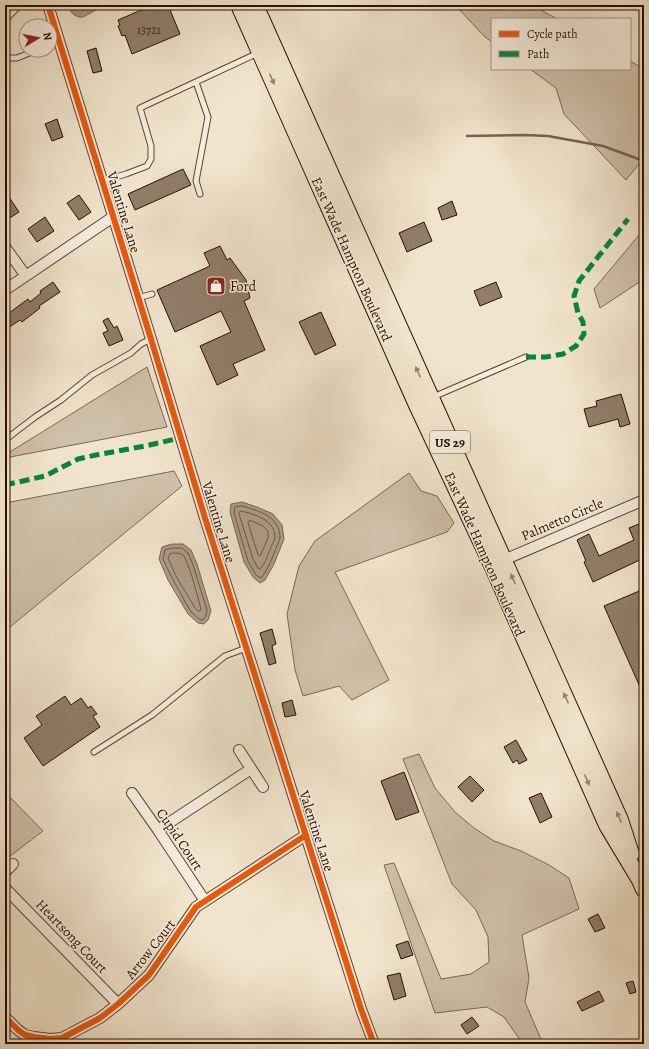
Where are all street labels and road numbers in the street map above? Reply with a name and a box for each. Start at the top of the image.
street label: Valentine Lane [102,168,145,255]
street label: East Wade Hampton Boulevard [307,174,397,345]
road number: US 29 [430,431,470,453]
street label: East Wade Hampton Boulevard [440,469,530,640]
street label: Valentine Lane [197,478,240,565]
street label: Palmetto Circle [518,494,606,545]
street label: Valentine Lane [294,787,339,874]
street label: Cupid Court [152,805,208,874]
street label: Heartsong Court [31,895,112,978]
street label: Arrow Court [120,915,180,984]

